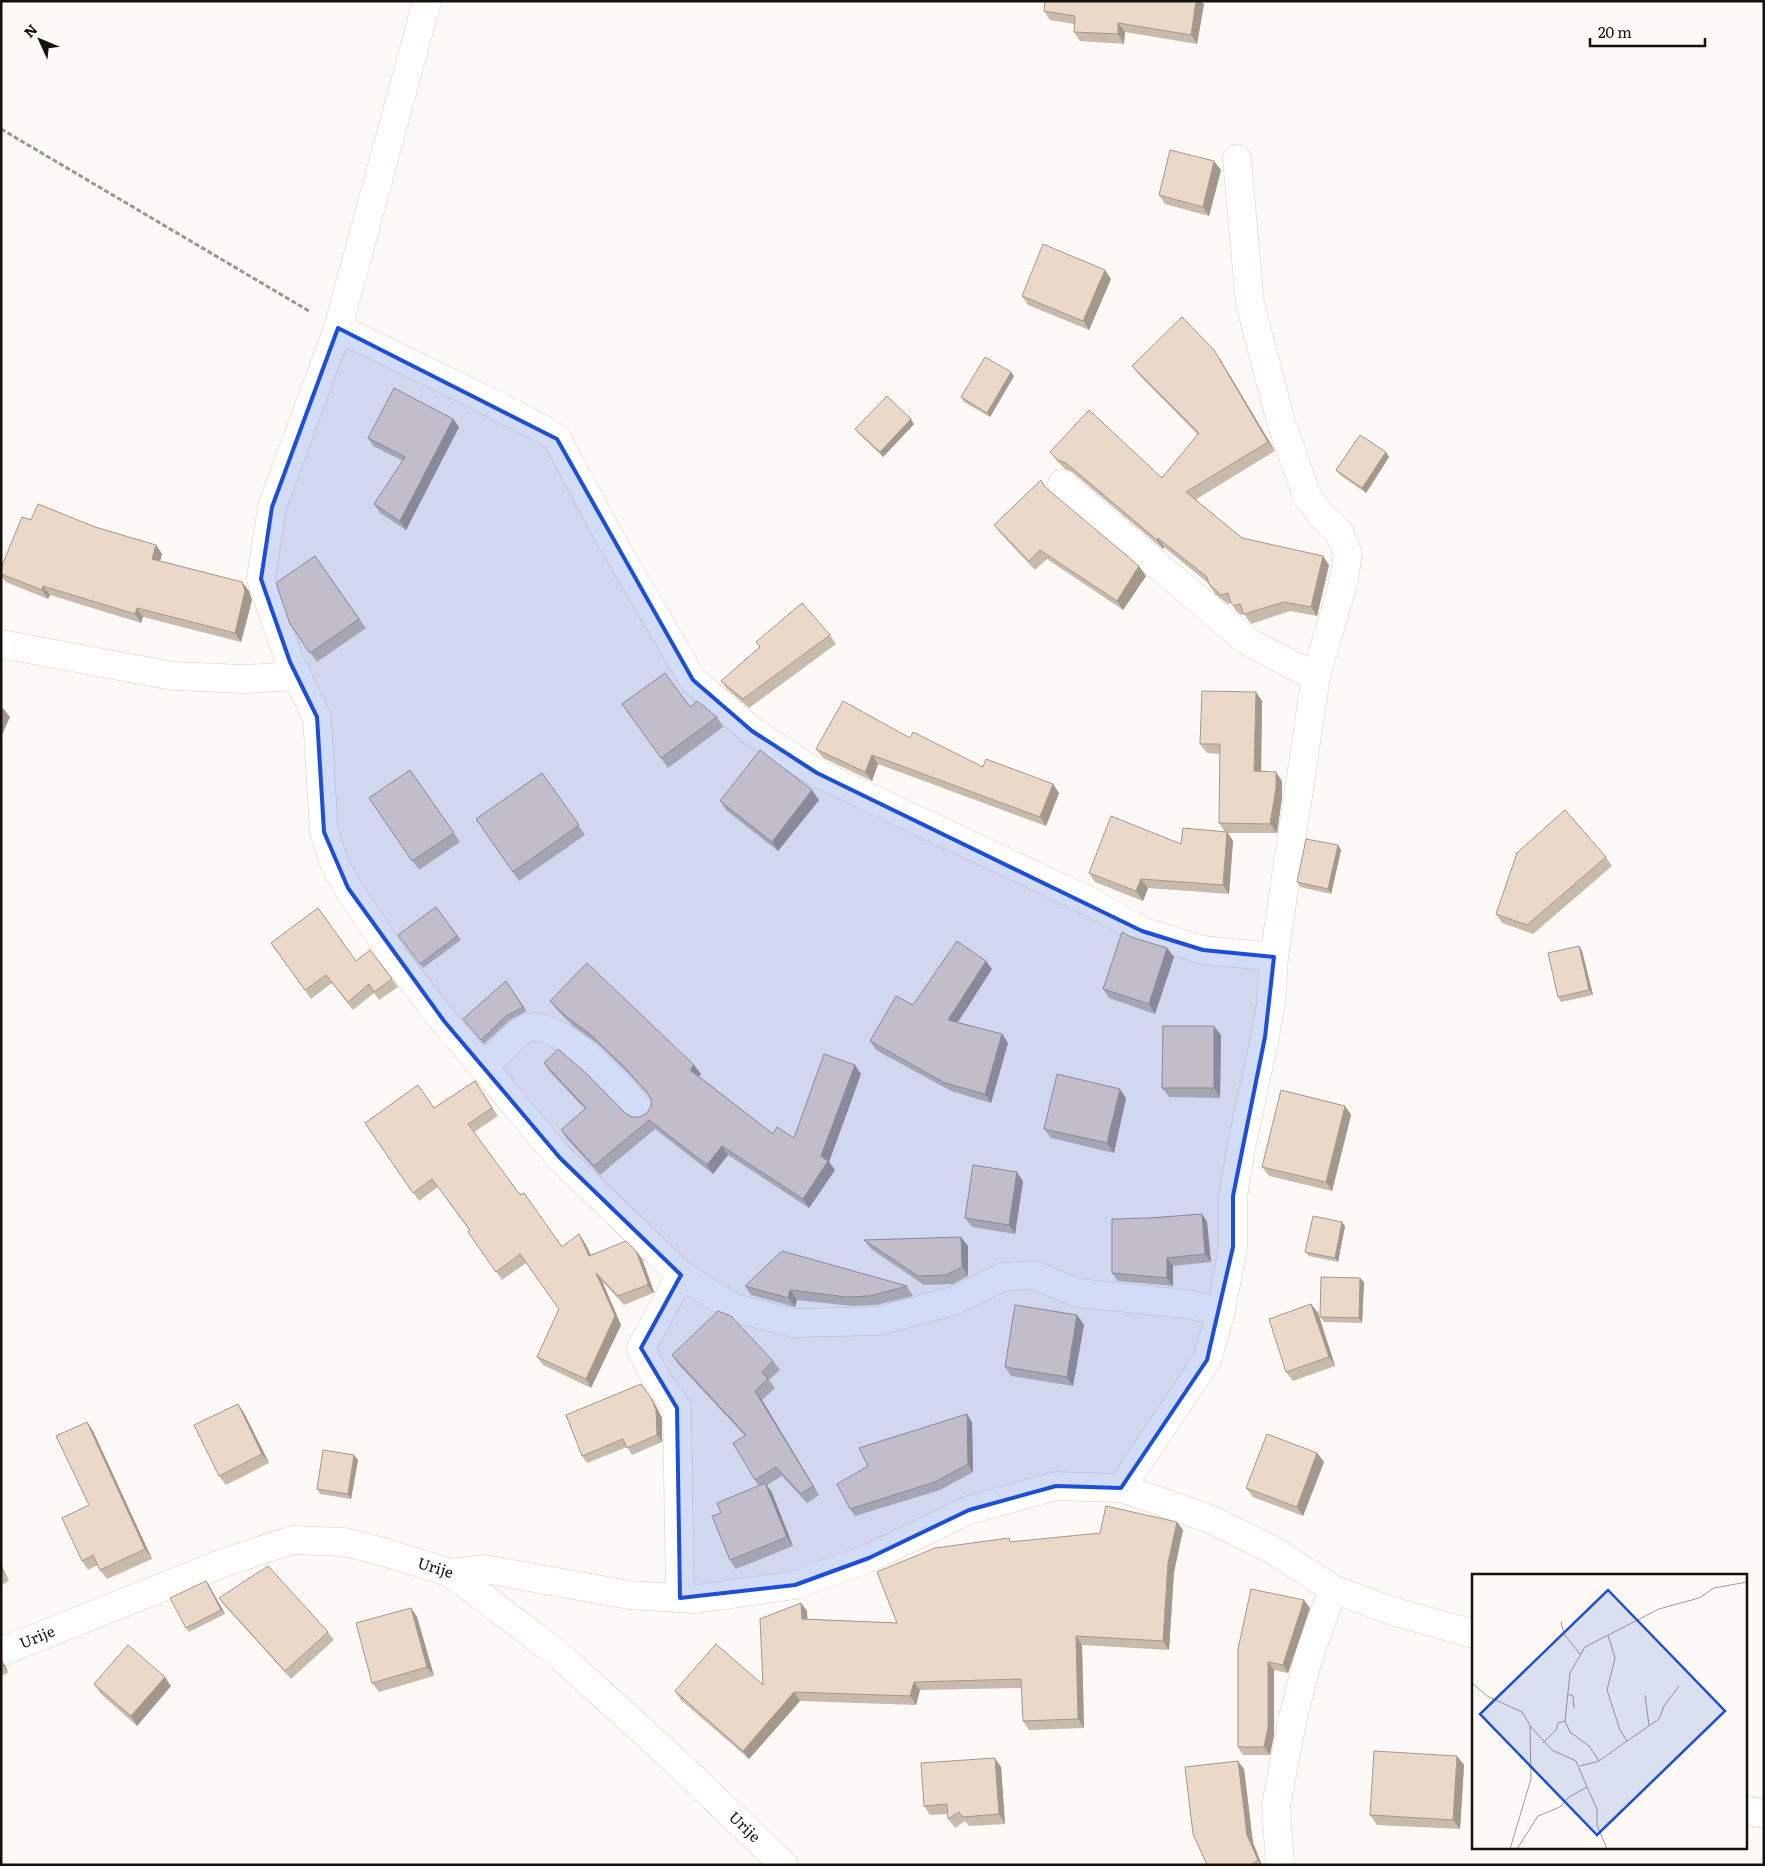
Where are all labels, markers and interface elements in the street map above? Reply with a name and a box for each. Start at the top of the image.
north arrow [15,15,65,65]
scale bar [1590,15,1705,47]
text: N [19,19,41,41]
text: 20 m [1598,20,1632,43]
street label: Urije [415,1550,457,1583]
inset map [1472,1574,1748,1848]
street label: Urije [15,1619,58,1654]
street label: Urije [724,1805,767,1847]

